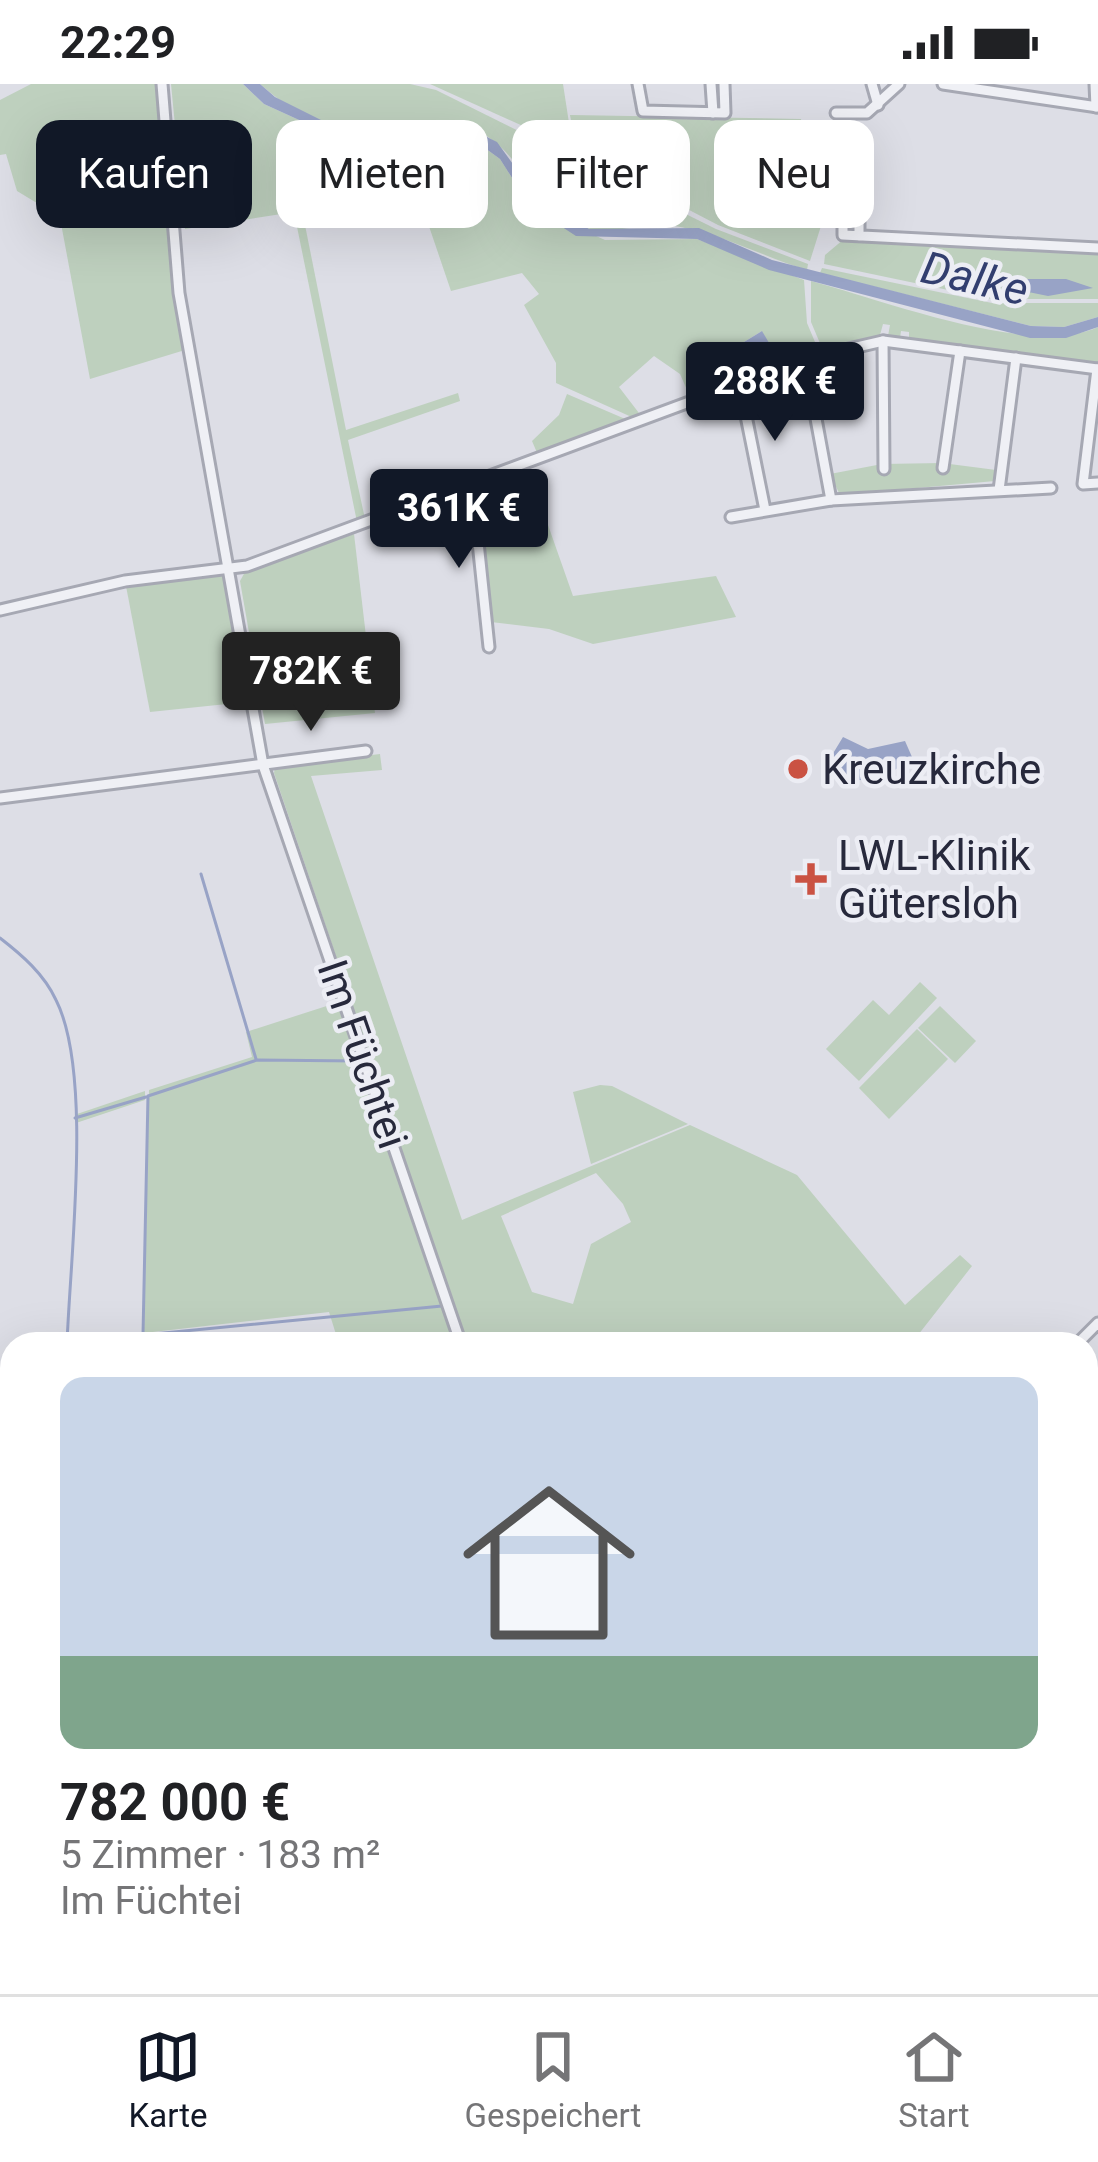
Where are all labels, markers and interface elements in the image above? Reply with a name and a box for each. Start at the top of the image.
text: 22:29 [60,16,176,69]
chip: Kaufen [36,120,252,228]
chip: Mieten [276,120,488,228]
chip: Filter [512,120,690,228]
chip: Neu [714,120,874,228]
water label: Dalke [916,241,1033,316]
pin: 288K € [677,342,873,444]
text: 288K € [713,358,837,404]
pin: 361K € [361,469,557,571]
text: 361K € [397,485,521,531]
pin: 782K € [213,632,409,734]
text: 782K € [249,648,373,694]
place label: Kreuzkirche [822,745,1041,794]
marker: Kreuzkirche [785,756,811,782]
place label: LWL-Klinik Gütersloh [838,831,1031,928]
marker: LWL-Klinik Gütersloh [795,863,827,895]
street label: Im Füchtei [307,954,418,1155]
icon: home [441,1455,657,1671]
text: 782 000 € [60,1773,290,1832]
text: 5 Zimmer · 183 m² [60,1832,380,1878]
text: Im Füchtei [60,1878,242,1924]
tab: Karte [129,2024,207,2135]
tab: Gespeichert [465,2024,641,2135]
tab: Start [898,2024,969,2135]

